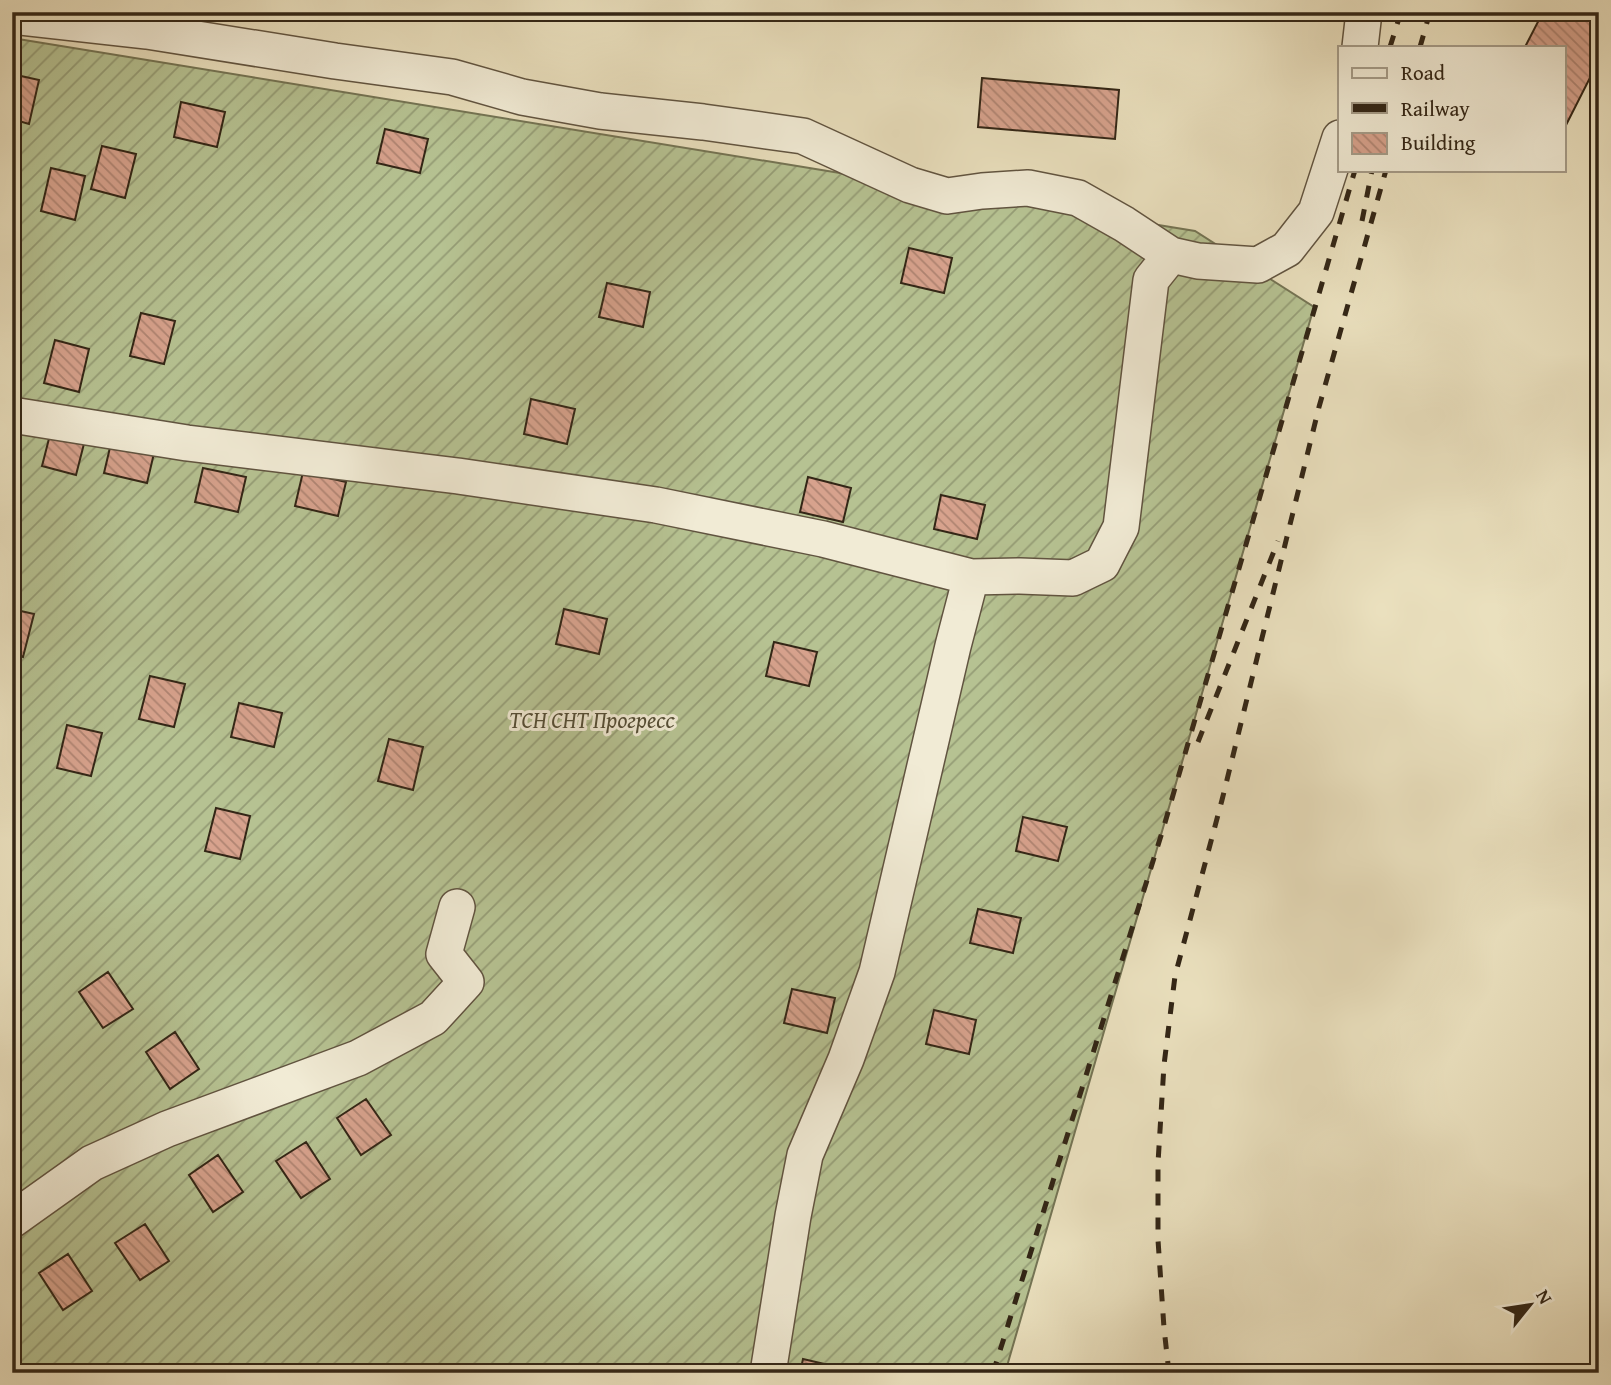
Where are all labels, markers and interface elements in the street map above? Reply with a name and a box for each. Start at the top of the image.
legend [1338,46,1566,172]
text: Road [1401,57,1446,88]
text: Railway [1401,93,1470,124]
text: Building [1401,127,1476,158]
park label: ТСН СНТ Прогресс [509,703,675,736]
north arrow [1496,1270,1566,1340]
text: N [1529,1284,1560,1309]

